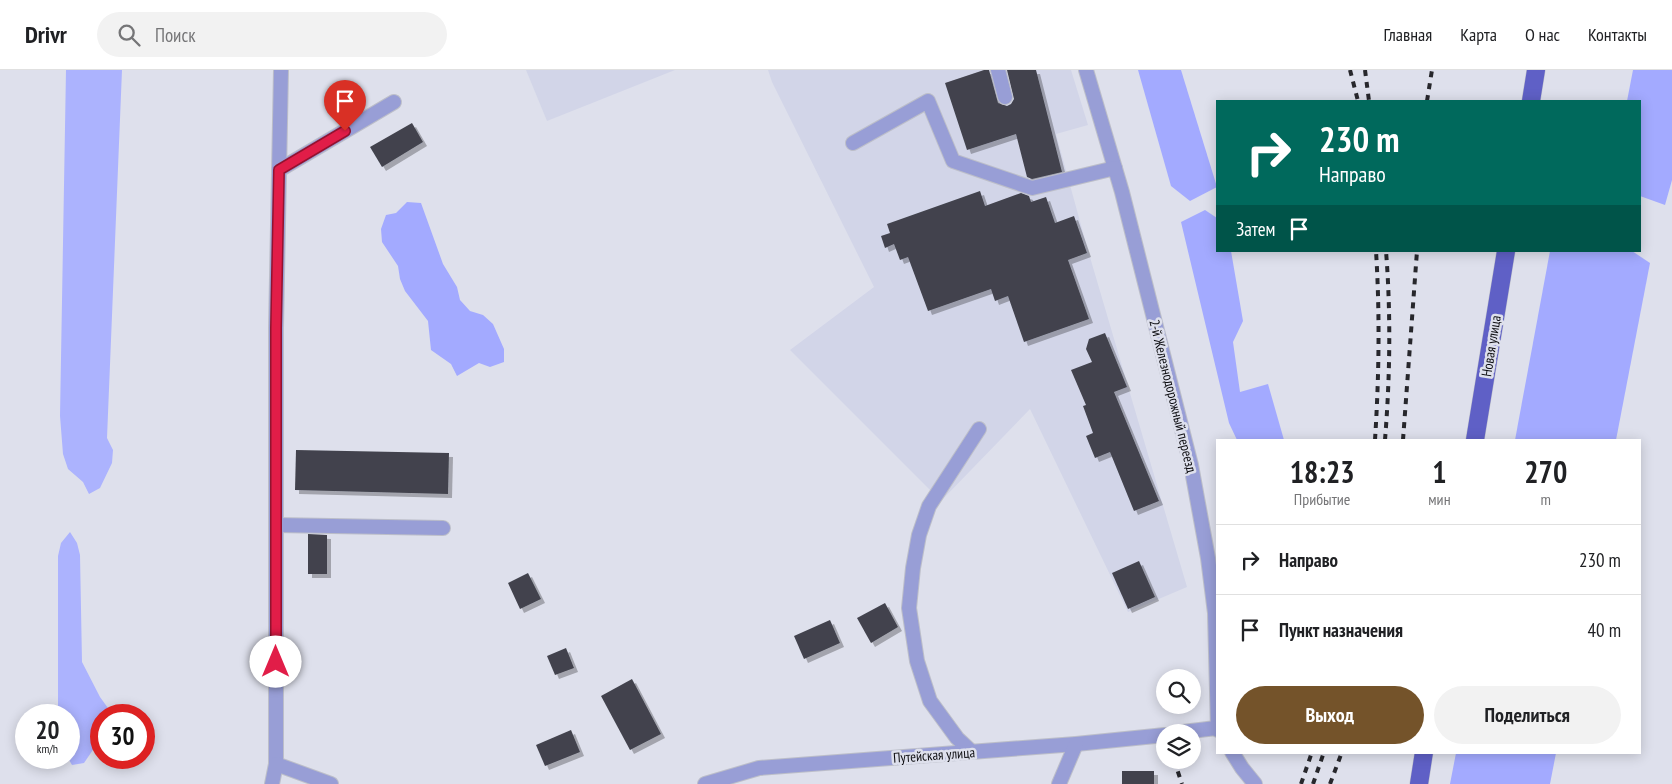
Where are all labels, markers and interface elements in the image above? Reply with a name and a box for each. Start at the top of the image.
search box [97,12,447,57]
text: Drivr [25,19,67,50]
icon: search [115,21,143,49]
text: Поиск [155,23,196,47]
text: Главная [1384,23,1432,46]
text: Карта [1460,23,1497,46]
text: О нас [1525,23,1560,46]
text: Контакты [1588,23,1647,46]
pin [324,80,366,131]
icon: arrive [331,87,359,115]
text: 230 m [1319,116,1400,162]
icon: right [1236,120,1301,185]
text: Направо [1319,160,1386,188]
icon: arrive [1285,215,1313,243]
text: Затем [1236,217,1275,241]
street label: Новая улица [1477,314,1505,378]
street label: 2-й Железнодорожный переезд [1145,318,1201,474]
text: 18:23 [1290,452,1355,491]
text: 1 [1432,452,1447,491]
text: 270 [1524,452,1567,491]
text: Прибытие [1294,489,1350,509]
text: мин [1428,489,1451,509]
text: m [1541,489,1551,509]
icon: right [1236,546,1264,574]
text: Направо [1279,548,1338,572]
text: 230 m [1579,548,1621,572]
icon: arrive [1236,616,1264,644]
text: Пункт назначения [1279,618,1403,642]
text: 40 m [1588,618,1621,642]
position arrow [249,635,301,687]
map controls [1156,669,1201,769]
button: search [1156,669,1201,714]
button: Выход [1236,686,1424,744]
button: Поделиться [1434,686,1621,744]
speed limit sign: 30 [90,704,155,769]
text: 20 [36,714,59,746]
button: layers [1156,724,1201,769]
text: km/h [37,741,58,756]
street label: Путейская улица [892,743,976,767]

